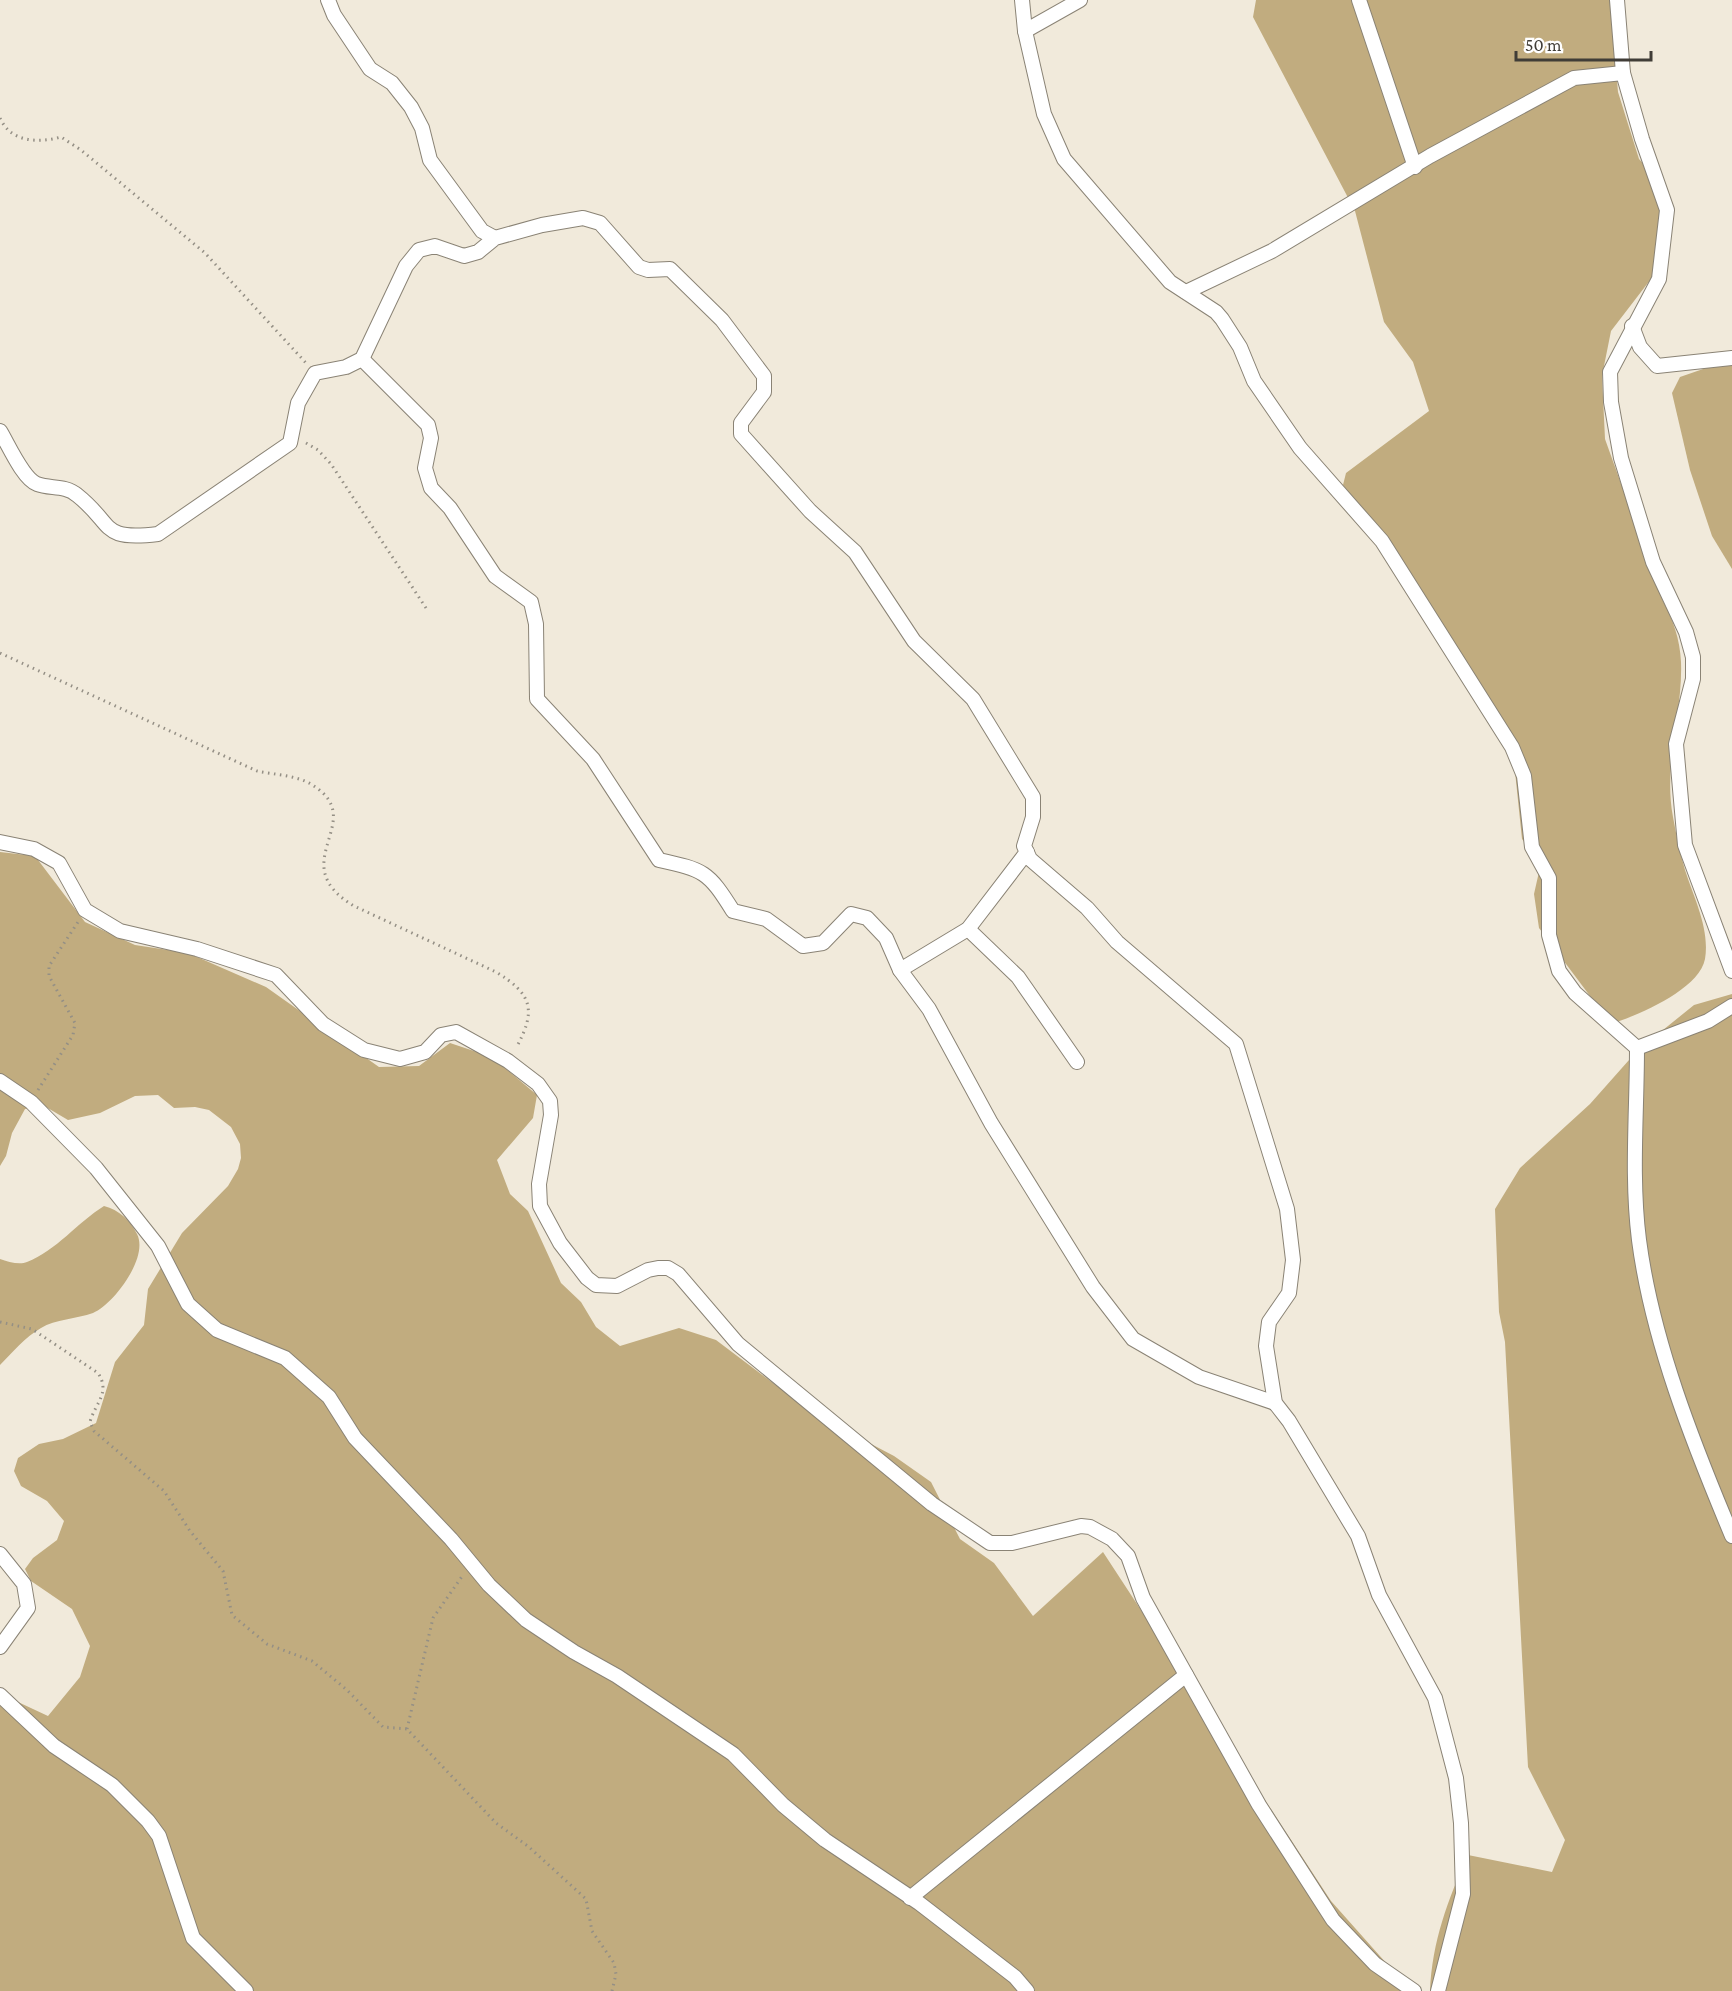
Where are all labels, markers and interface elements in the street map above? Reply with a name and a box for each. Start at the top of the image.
scale bar [1516,24,1651,62]
text: 50 m [1525,35,1562,55]

